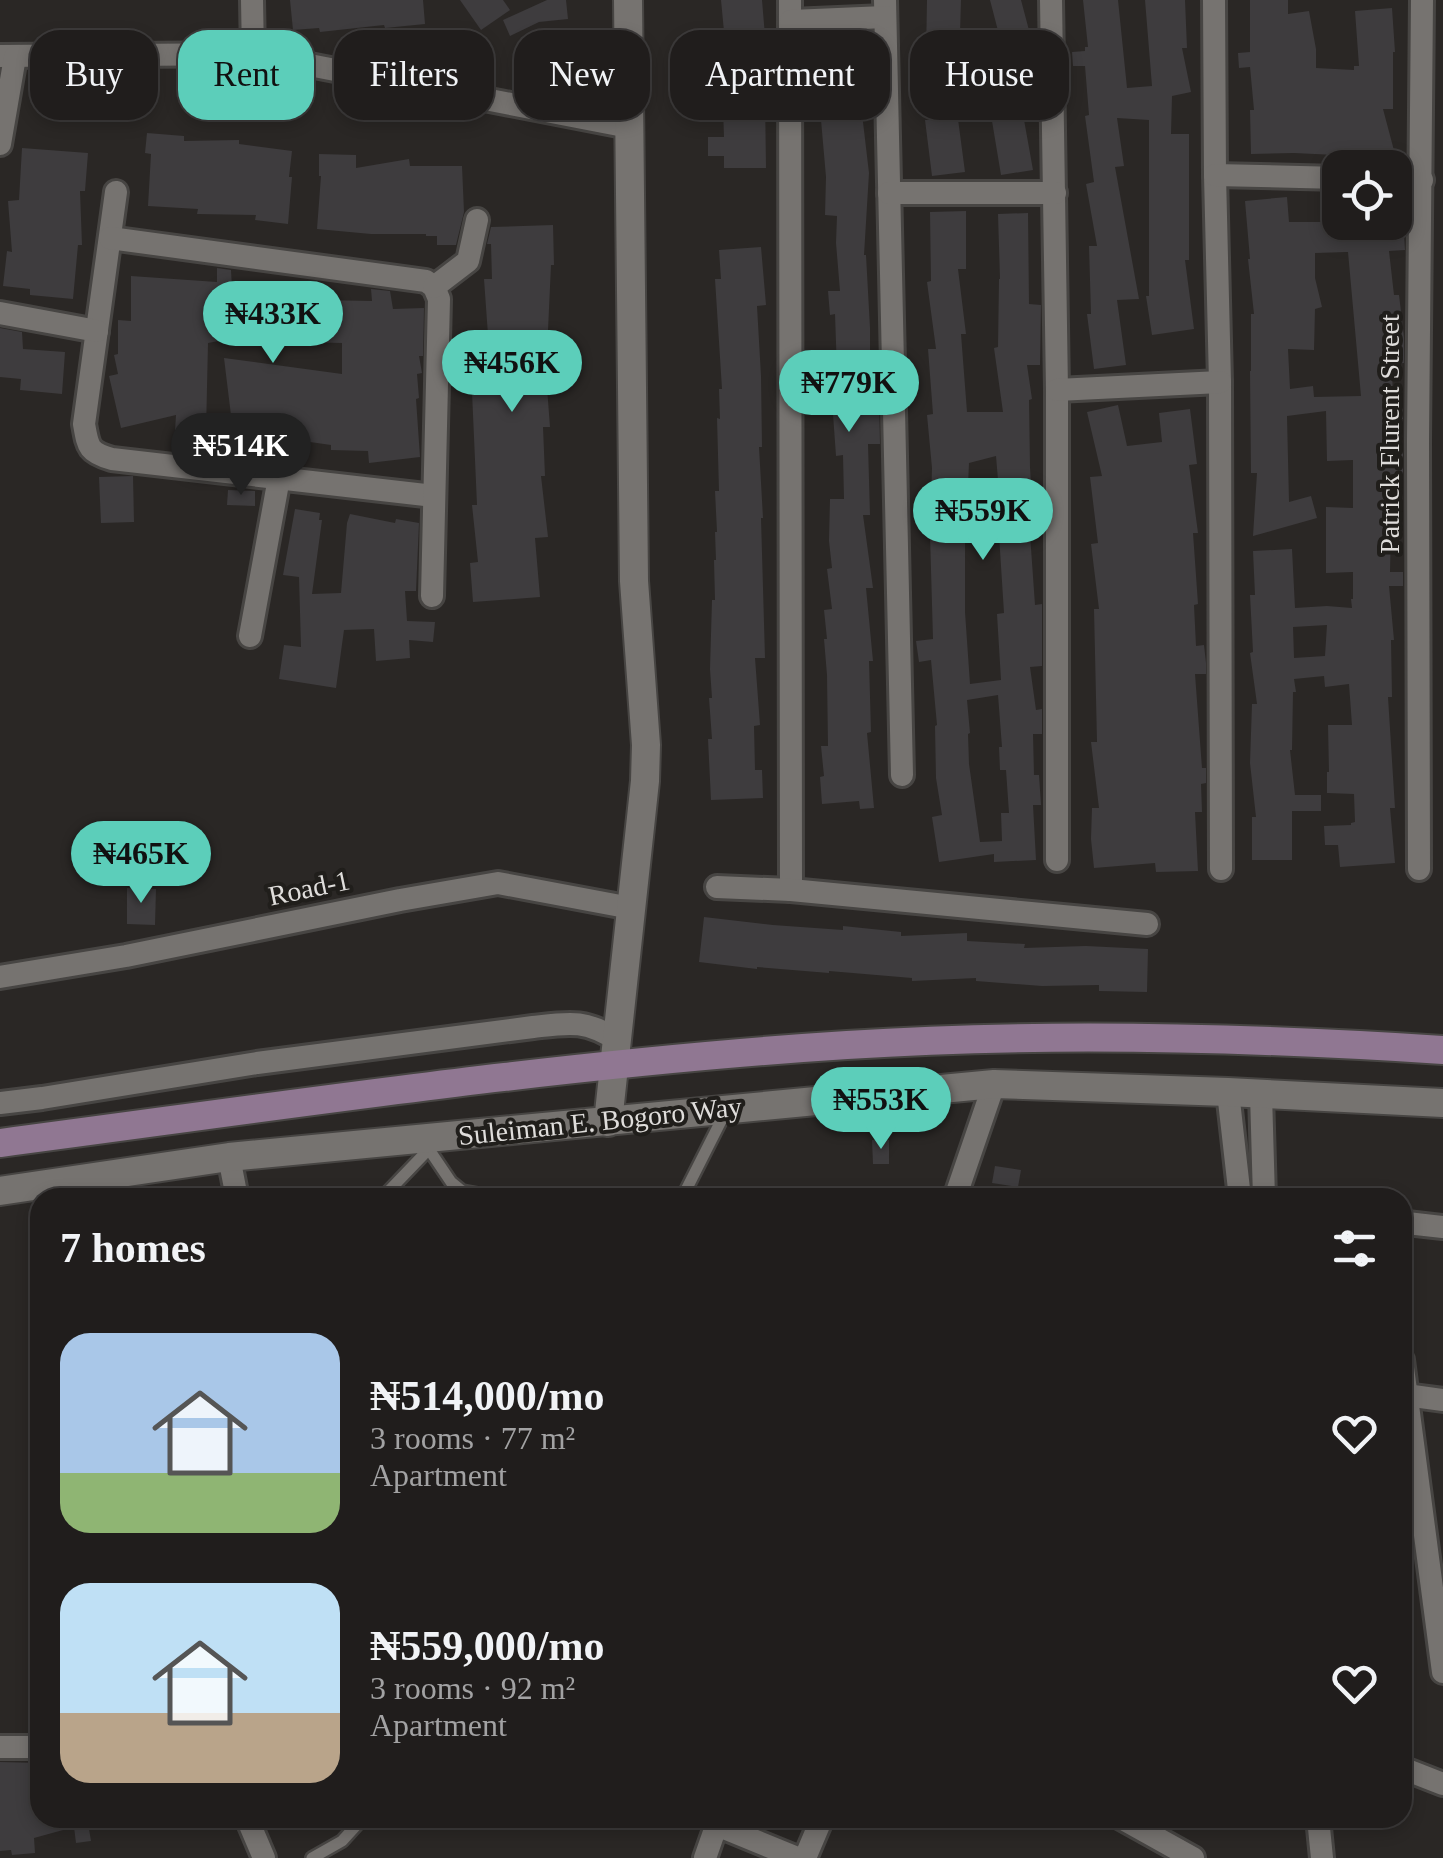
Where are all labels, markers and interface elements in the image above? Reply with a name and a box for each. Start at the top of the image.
chip: Buy [30,30,158,120]
chip: Rent [178,30,314,120]
chip: Filters [334,30,494,120]
chip: New [514,30,650,120]
chip: Apartment [670,30,890,120]
chip: House [910,30,1069,120]
map controls [1322,150,1412,240]
button: locate [1322,150,1412,240]
pin: ₦433K [203,281,343,366]
text: ₦433K [225,295,321,331]
street label: Patrick Flurent Street [1374,314,1405,554]
pin: ₦456K [442,330,582,415]
text: ₦456K [464,344,560,380]
pin: ₦779K [779,350,919,435]
text: ₦779K [801,364,897,400]
pin: ₦514K [171,413,311,498]
text: ₦514K [193,427,289,463]
pin: ₦559K [913,478,1053,563]
text: ₦559K [935,492,1031,528]
pin: ₦465K [71,821,211,906]
text: ₦465K [93,835,189,871]
street label: Road-1 [265,864,353,912]
pin: ₦553K [811,1067,951,1152]
text: ₦553K [833,1081,929,1117]
street label: Suleiman E. Bogoro Way [457,1091,743,1151]
icon: filters [1327,1221,1382,1276]
text: 7 homes [60,1225,206,1271]
icon: home [140,1373,260,1493]
text: ₦514,000/mo [370,1373,605,1419]
icon: heart [1327,1406,1382,1461]
text: 3 rooms · 77 m² [370,1420,575,1456]
text: Apartment [370,1457,507,1493]
icon: home [140,1623,260,1743]
text: ₦559,000/mo [370,1623,605,1669]
icon: heart [1327,1656,1382,1711]
text: 3 rooms · 92 m² [370,1670,575,1706]
text: Apartment [370,1707,507,1743]

